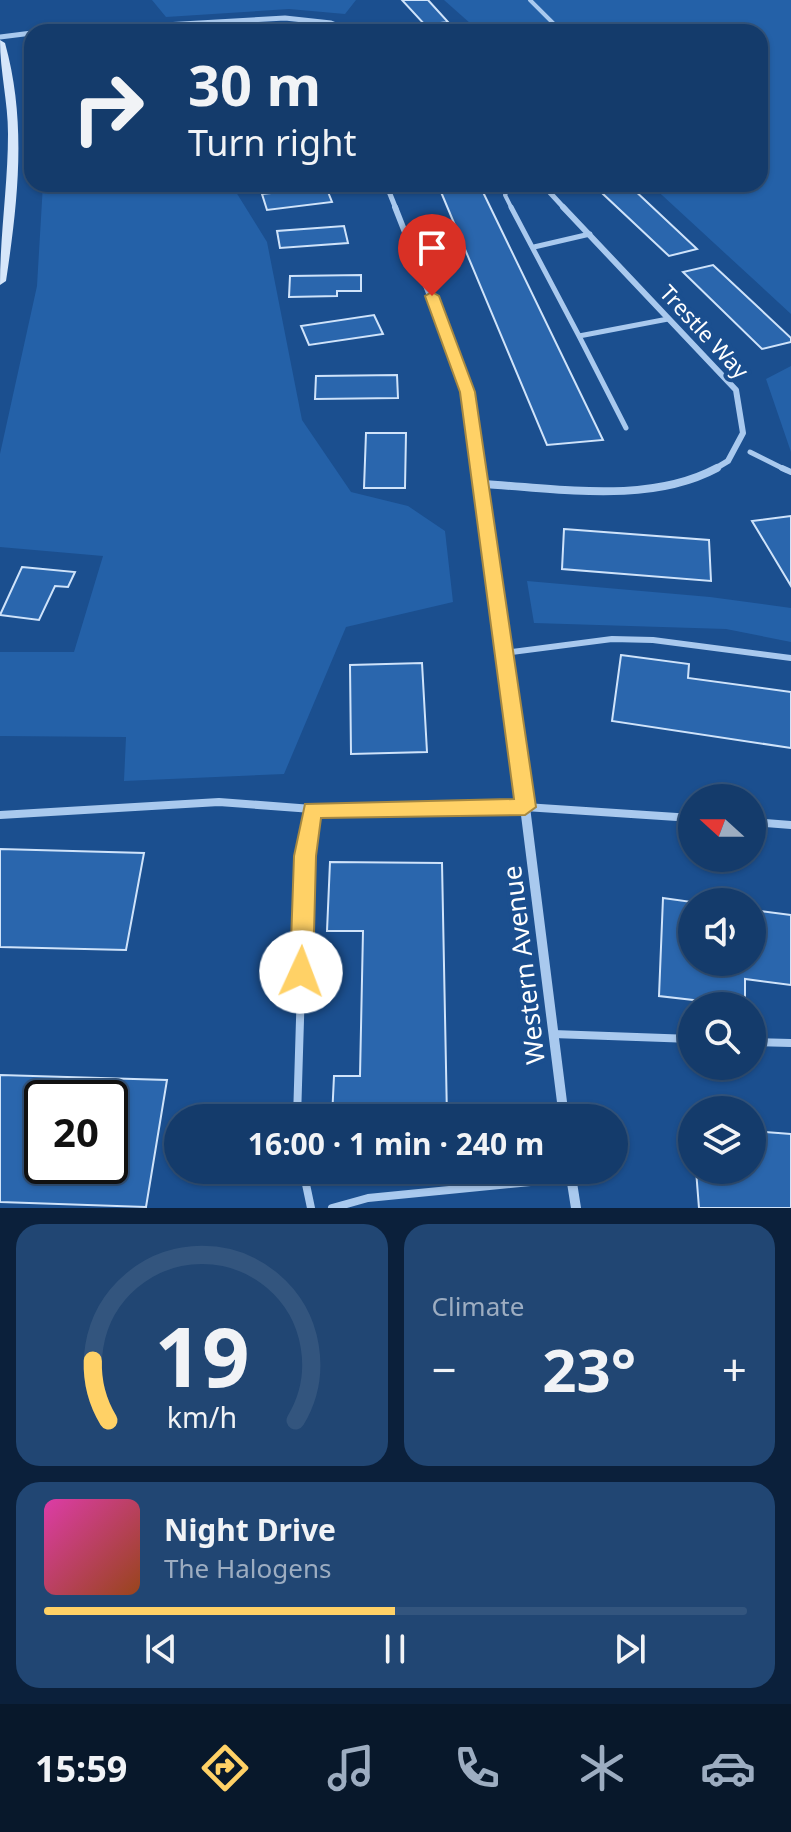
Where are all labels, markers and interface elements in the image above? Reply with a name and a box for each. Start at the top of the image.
text: 30 m [188,46,321,122]
icon: right [56,56,160,160]
text: Turn right [188,118,356,167]
pin [398,214,466,296]
icon: arrive [410,226,454,270]
street label: Trestle Way [654,278,757,385]
north arrow [678,784,766,872]
map controls [678,784,766,1184]
street label: Western Avenue [493,864,553,1066]
button: sound [678,888,766,976]
position arrow [259,930,343,1014]
button: search [678,992,766,1080]
speed limit sign: 20 [24,1080,128,1184]
button: layers [678,1096,766,1184]
text: 16:00 · 1 min · 240 m [248,1123,544,1164]
text: Climate [432,1288,524,1324]
text: 19 [154,1298,249,1411]
text: 23° [542,1328,636,1410]
text: − [432,1339,457,1399]
text: + [722,1339,747,1399]
text: km/h [167,1397,237,1436]
text: Night Drive [164,1509,336,1550]
text: The Halogens [164,1550,331,1586]
icon: previous [139,1627,183,1671]
icon: pause [373,1627,417,1671]
icon: next [608,1627,652,1671]
icon: directions [197,1740,253,1796]
icon: music [323,1740,379,1796]
icon: phone [449,1740,505,1796]
icon: climate [574,1740,630,1796]
icon: car [700,1740,756,1796]
text: 15:59 [35,1744,127,1793]

